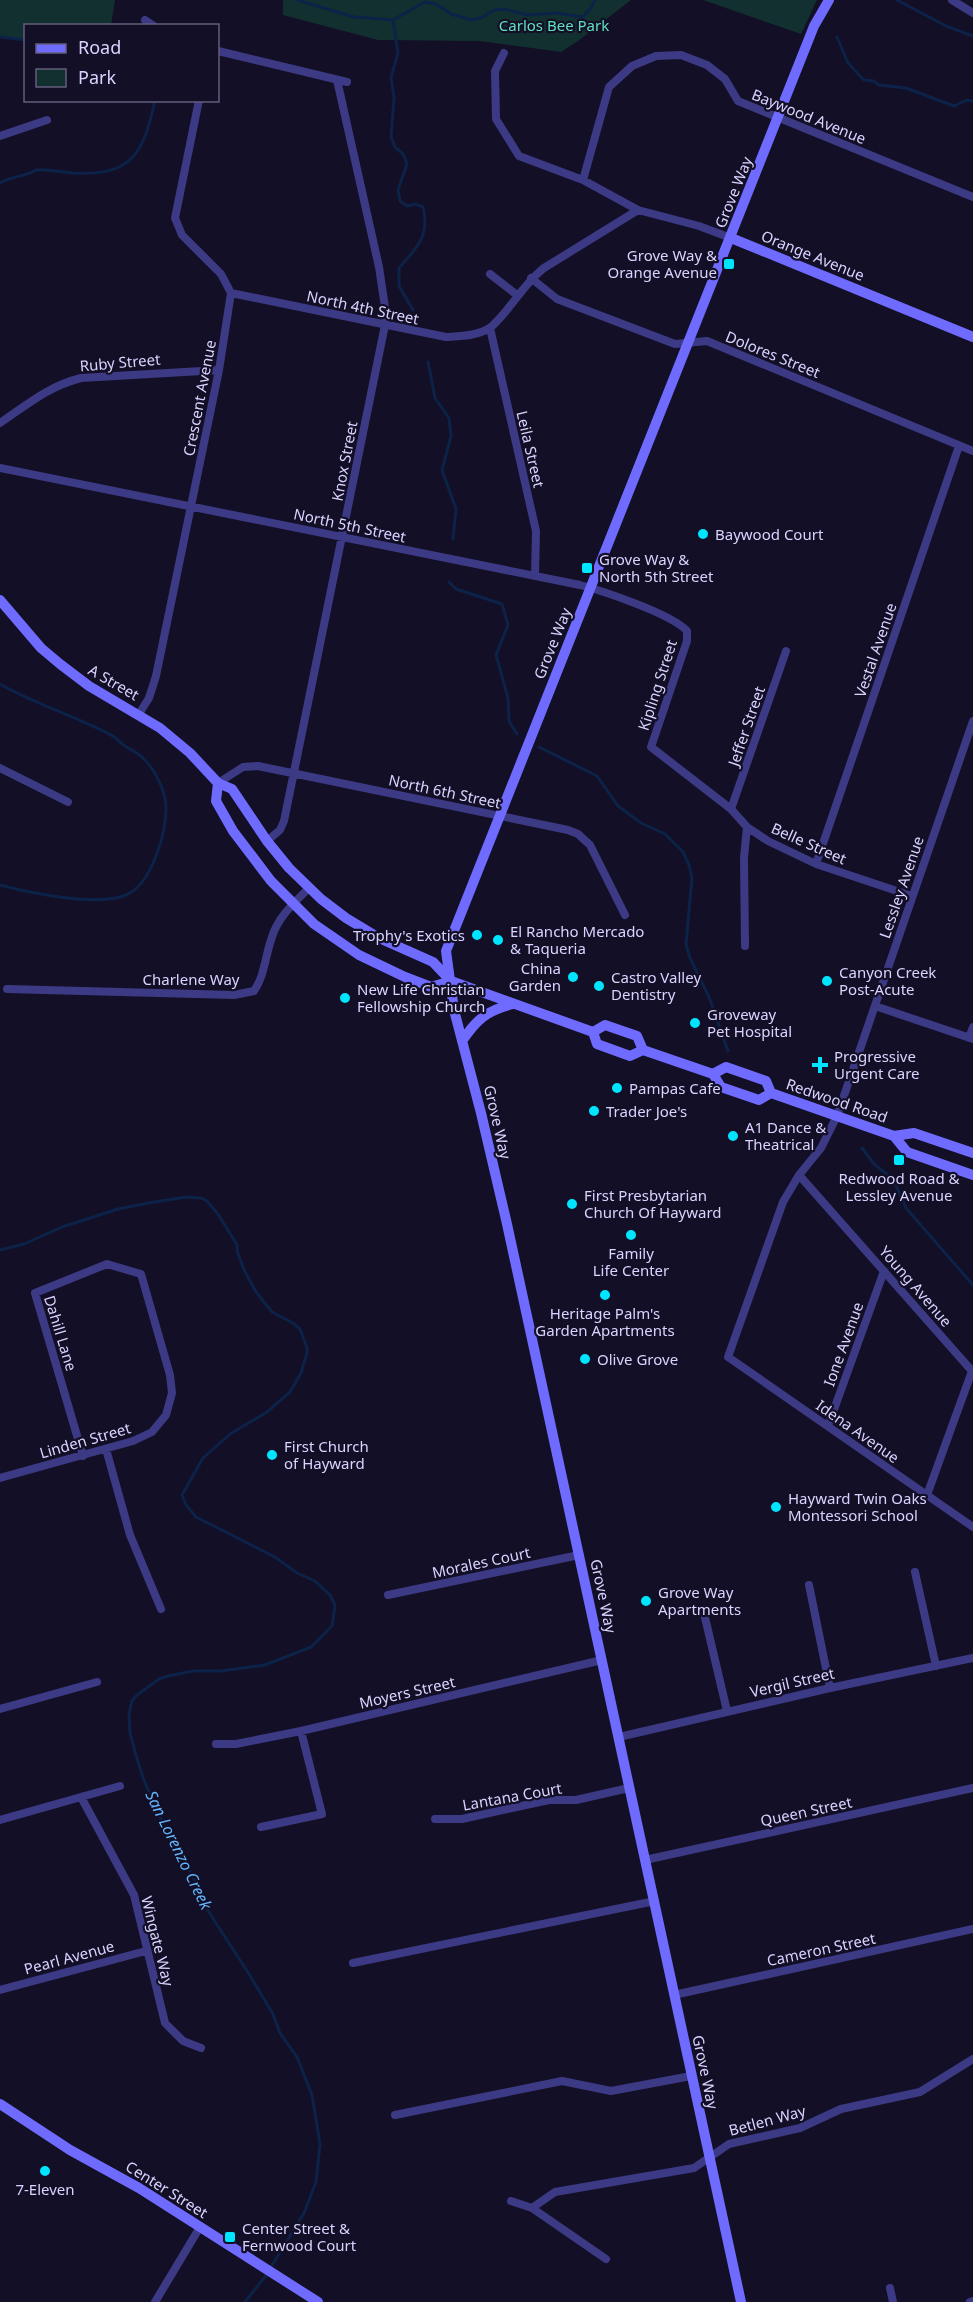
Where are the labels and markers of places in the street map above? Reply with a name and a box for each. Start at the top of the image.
place label: Grove Way & Orange Avenue [607,245,717,282]
marker: Grove Way & Orange Avenue [722,257,736,271]
place label: Baywood Court [715,524,824,544]
marker: Baywood Court [696,527,710,541]
place label: Grove Way & North 5th Street [599,549,714,586]
marker: Grove Way & North 5th Street [580,561,594,575]
place label: El Rancho Mercado & Taqueria [510,921,644,958]
place label: Trophy's Exotics [353,925,465,945]
marker: Trophy's Exotics [470,928,484,942]
marker: El Rancho Mercado & Taqueria [491,933,505,947]
place label: China Garden [509,958,561,995]
place label: Canyon Creek Post-Acute [839,962,936,999]
place label: Castro Valley Dentistry [611,967,701,1004]
marker: China Garden [566,970,580,984]
marker: Canyon Creek Post-Acute [820,974,834,988]
place label: New Life Christian Fellowship Church [357,979,485,1016]
marker: Castro Valley Dentistry [592,979,606,993]
marker: New Life Christian Fellowship Church [338,991,352,1005]
place label: Groveway Pet Hospital [707,1004,792,1041]
marker: Groveway Pet Hospital [688,1016,702,1030]
place label: Progressive Urgent Care [834,1046,920,1083]
marker: Progressive Urgent Care [811,1056,829,1074]
place label: Pampas Cafe [629,1078,721,1098]
marker: Pampas Cafe [610,1081,624,1095]
place label: Trader Joe's [606,1101,687,1121]
marker: Trader Joe's [587,1104,601,1118]
place label: A1 Dance & Theatrical [745,1117,826,1154]
marker: A1 Dance & Theatrical [726,1129,740,1143]
marker: Redwood Road & Lessley Avenue [892,1153,906,1167]
place label: Redwood Road & Lessley Avenue [838,1168,960,1205]
place label: First Presbytarian Church Of Hayward [584,1185,722,1222]
marker: First Presbytarian Church Of Hayward [565,1197,579,1211]
marker: Family Life Center [624,1228,638,1242]
place label: Family Life Center [593,1243,669,1280]
marker: Heritage Palm's Garden Apartments [598,1288,612,1302]
place label: Heritage Palm's Garden Apartments [535,1303,675,1340]
place label: Olive Grove [597,1349,678,1369]
marker: Olive Grove [578,1352,592,1366]
place label: First Church of Hayward [284,1436,369,1473]
marker: First Church of Hayward [265,1448,279,1462]
place label: Hayward Twin Oaks Montessori School [788,1488,927,1525]
marker: Hayward Twin Oaks Montessori School [769,1500,783,1514]
place label: Grove Way Apartments [658,1582,741,1619]
marker: Grove Way Apartments [639,1594,653,1608]
marker: 7-Eleven [38,2164,52,2178]
place label: 7-Eleven [15,2179,75,2199]
place label: Center Street & Fernwood Court [242,2218,357,2255]
marker: Center Street & Fernwood Court [223,2230,237,2244]

